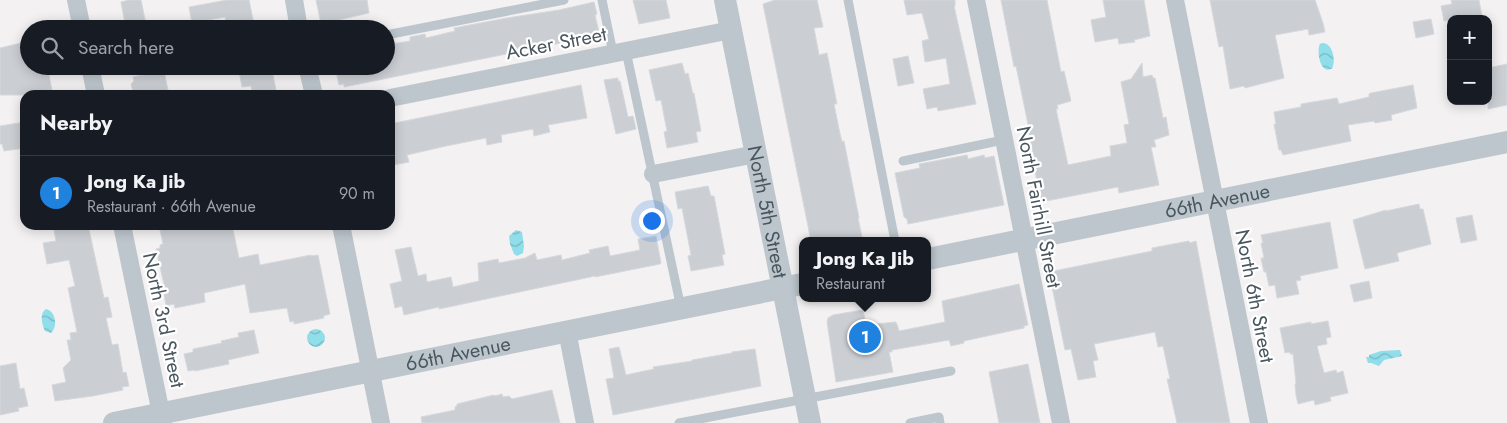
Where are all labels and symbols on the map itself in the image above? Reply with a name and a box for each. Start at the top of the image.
street label: Acker Street [503,19,609,67]
street label: North Fairhill Street [1009,124,1068,291]
street label: North 5th Street [740,143,795,281]
street label: 66th Avenue [1162,176,1272,226]
your location [639,208,665,234]
street label: North 6th Street [1227,227,1282,365]
street label: North 3rd Street [135,250,192,391]
pin: 1 [849,318,881,356]
street label: 66th Avenue [403,329,513,379]

